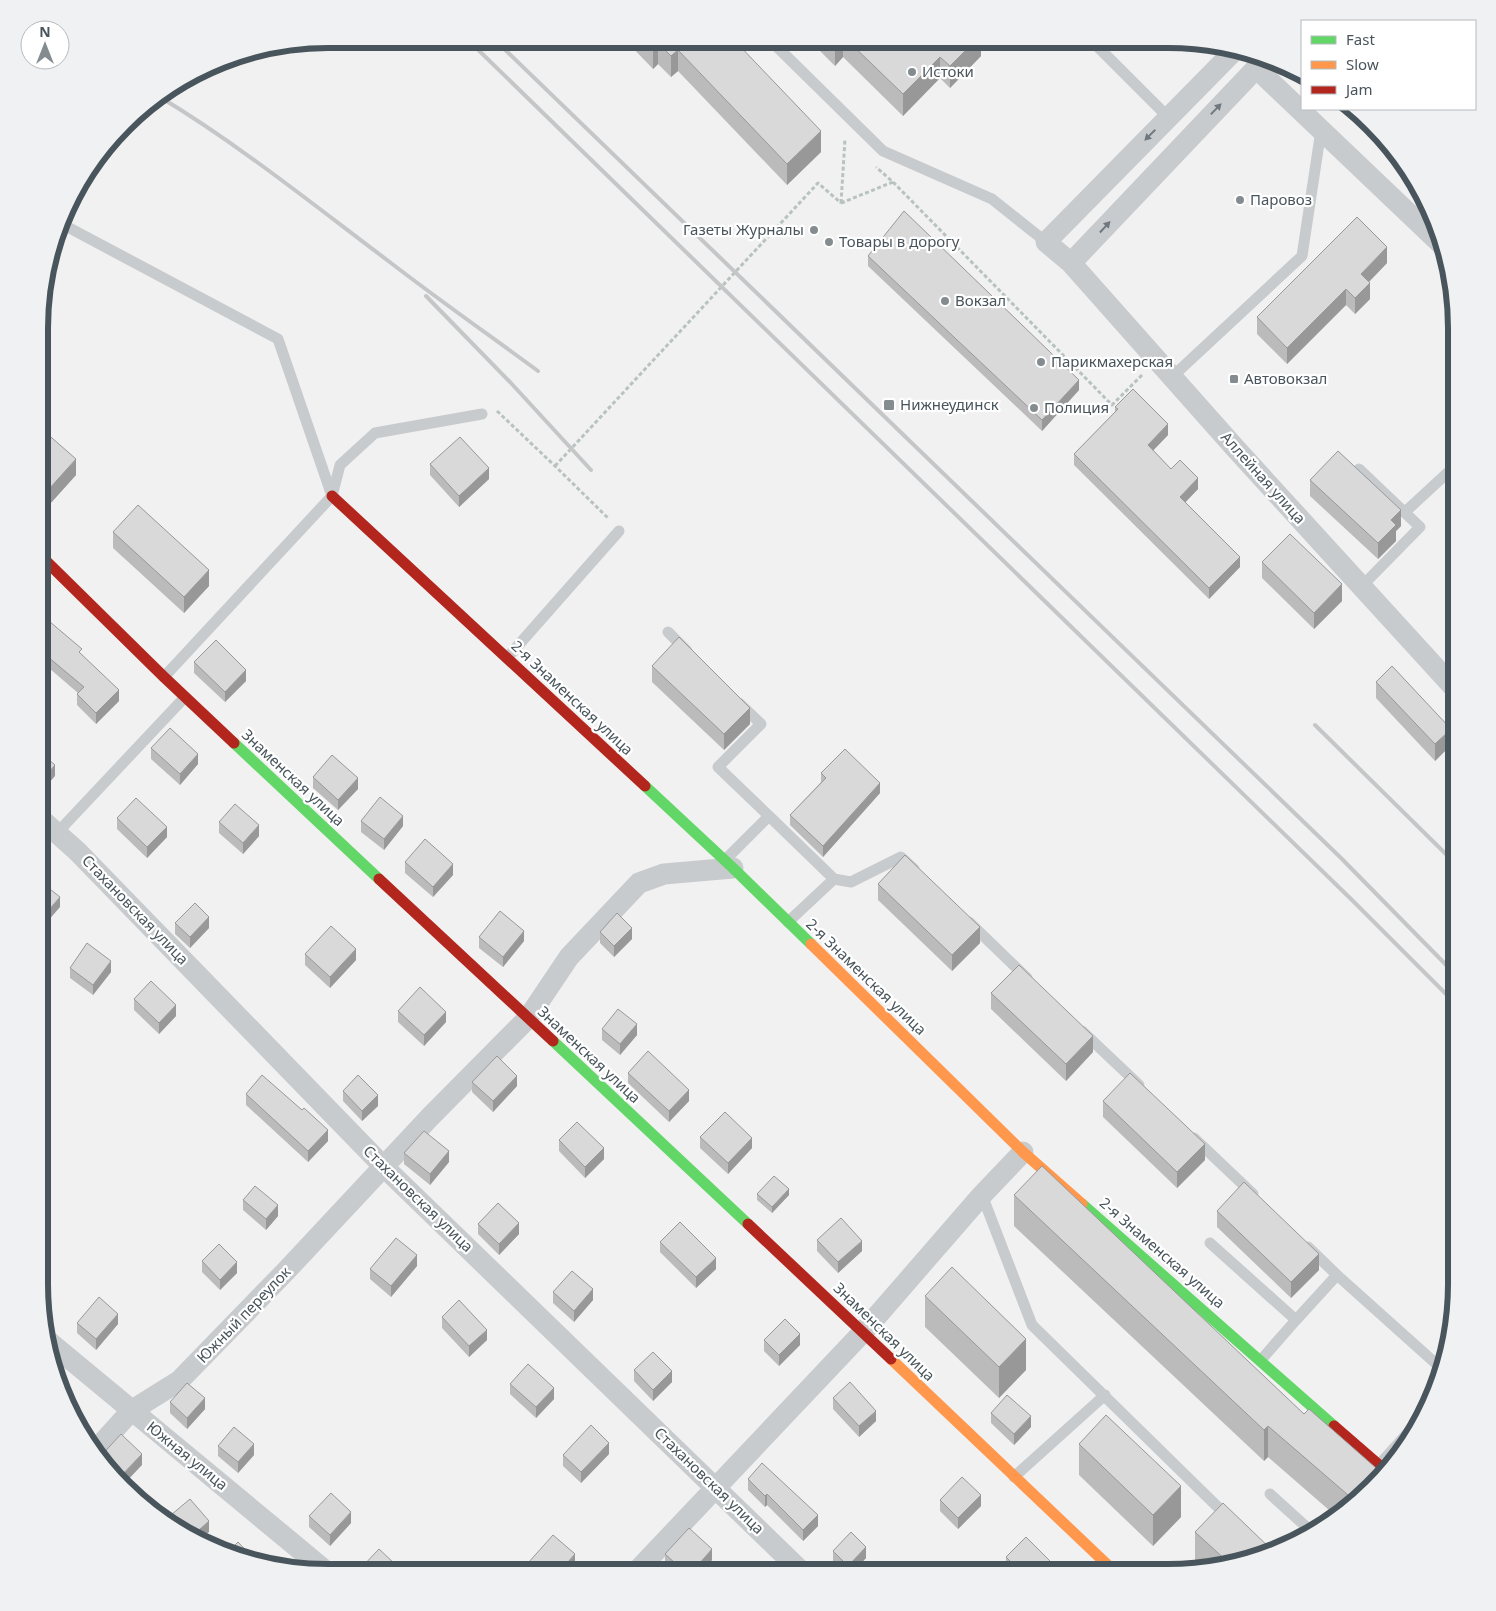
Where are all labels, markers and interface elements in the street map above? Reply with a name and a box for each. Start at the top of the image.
north arrow [20,20,70,70]
legend [1301,20,1476,110]
text: N [39,22,51,41]
text: Fast [1346,29,1375,49]
text: Slow [1346,54,1379,74]
place label: Истоки [922,61,974,81]
marker: Истоки [906,66,918,78]
text: Jam [1344,79,1373,99]
one-way arrow [1210,103,1222,115]
one-way arrow [1144,129,1156,141]
place label: Паровоз [1250,189,1312,209]
marker: Паровоз [1234,194,1246,206]
place label: Газеты Журналы [683,219,804,239]
one-way arrow [1099,221,1111,233]
marker: Газеты Журналы [808,224,820,236]
place label: Товары в дорогу [839,231,960,251]
marker: Товары в дорогу [823,236,835,248]
place label: Вокзал [955,290,1006,310]
marker: Вокзал [939,295,951,307]
place label: Парикмахерская [1051,351,1173,371]
marker: Парикмахерская [1035,356,1047,368]
place label: Автовокзал [1244,368,1327,388]
marker: Автовокзал [1228,373,1240,385]
place label: Нижнеудинск [900,394,999,414]
place label: Полиция [1044,397,1109,417]
marker: Нижнеудинск [882,398,896,412]
marker: Полиция [1028,402,1040,414]
street label: Аллейная улица [1217,427,1310,528]
street label: 2-я Знаменская улица [507,636,638,759]
street label: Знаменская улица [238,724,349,830]
street label: Стахановская улица [78,850,193,969]
street label: 2-я Знаменская улица [802,914,931,1039]
street label: Знаменская улица [534,1001,645,1107]
street label: Стахановская улица [359,1141,478,1256]
street label: 2-я Знаменская улица [1096,1192,1229,1312]
street label: Южный переулок [192,1262,295,1367]
street label: Знаменская улица [830,1278,940,1385]
street label: Южная улица [143,1416,232,1494]
street label: Стахановская улица [650,1423,769,1538]

